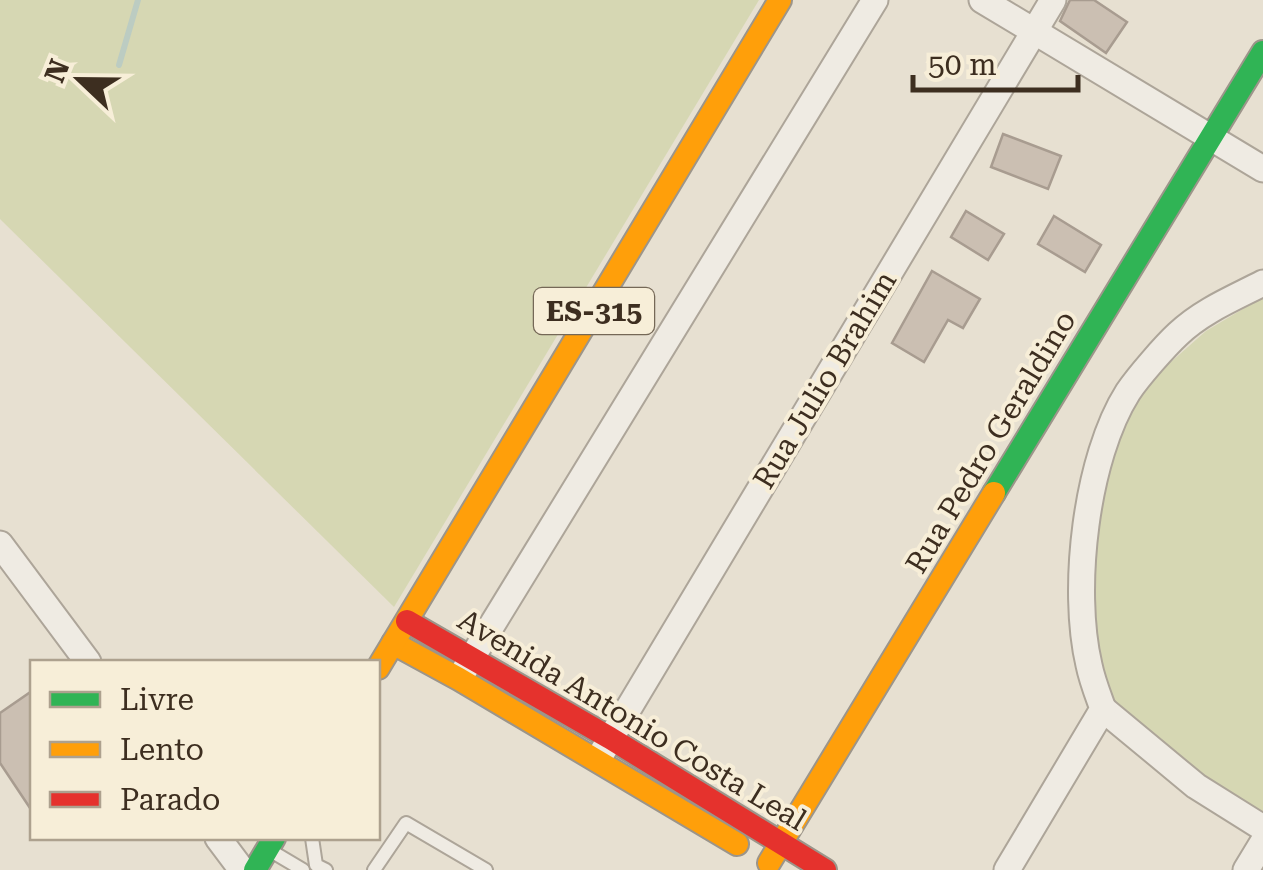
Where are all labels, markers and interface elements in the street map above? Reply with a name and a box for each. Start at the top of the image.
north arrow [30,30,130,130]
scale bar [913,30,1078,92]
text: 50 m [928,47,997,82]
text: N [38,55,77,87]
street label: Rua Julio Brahim [746,265,903,495]
road number: ES-315 [534,288,654,334]
street label: Rua Pedro Geraldino [898,304,1083,579]
street label: Avenida Antonio Costa Leal [452,602,813,837]
legend [30,660,380,840]
text: Livre [120,682,194,717]
text: Lento [120,732,204,767]
text: Parado [120,782,220,817]

